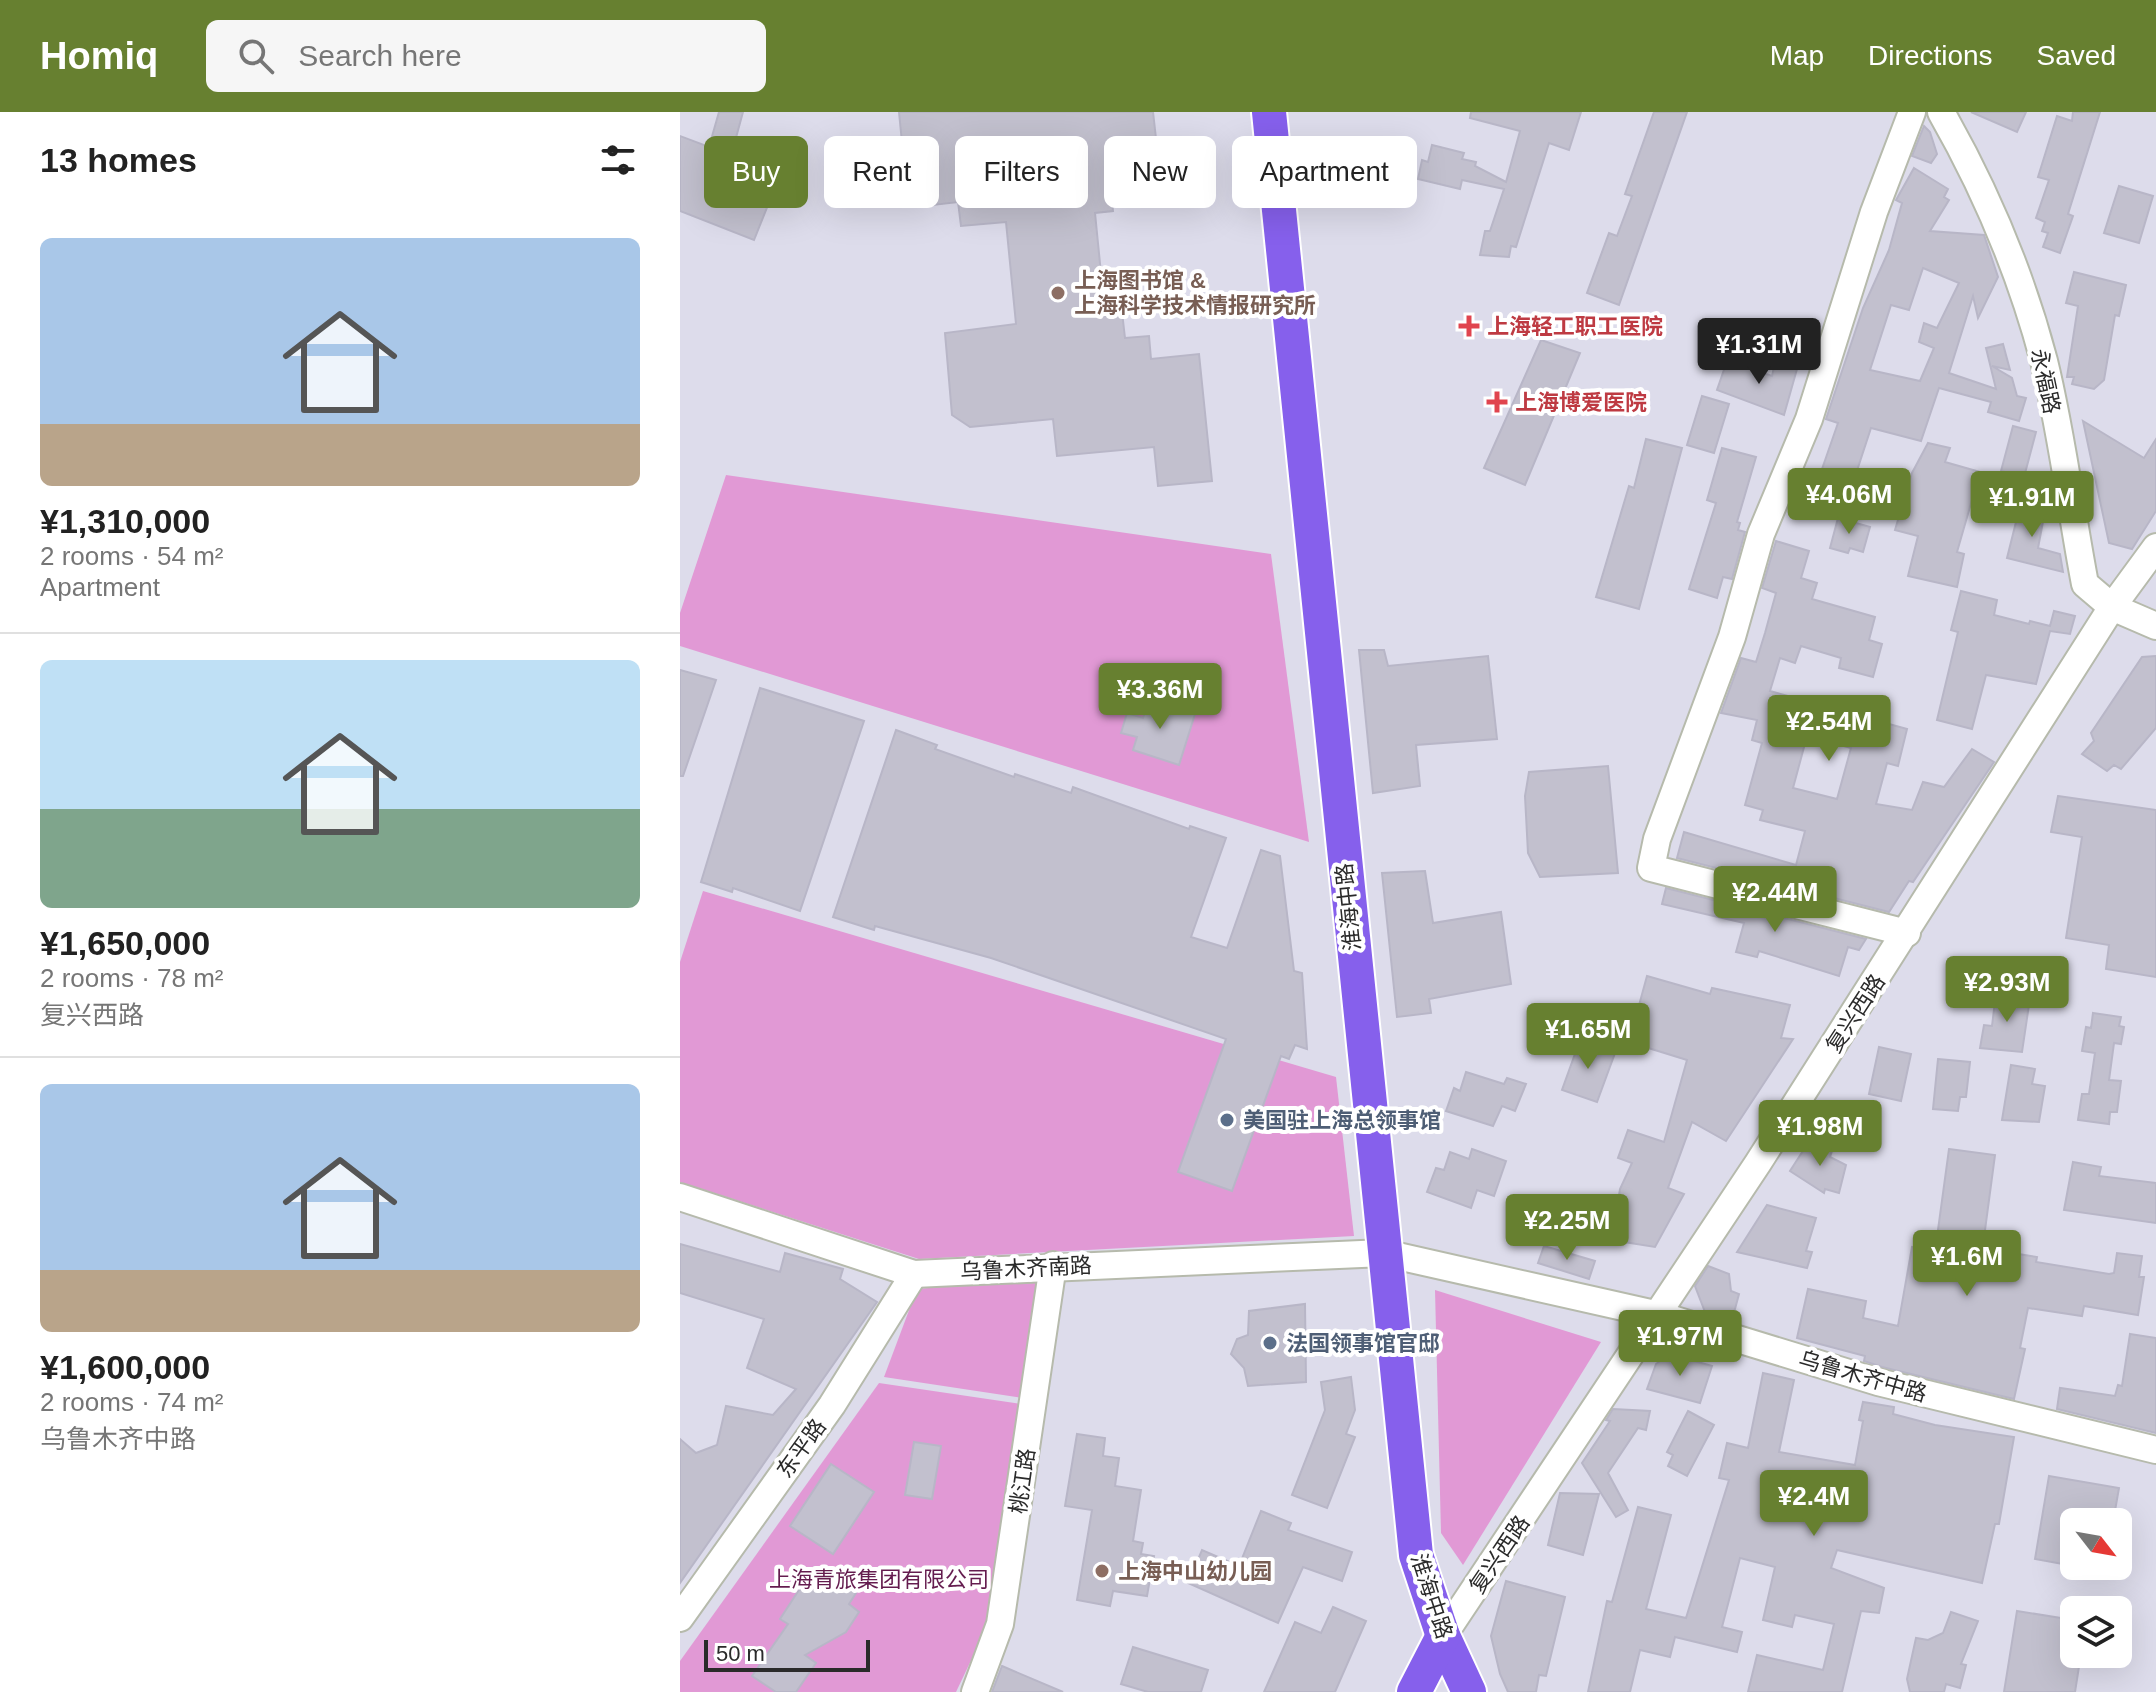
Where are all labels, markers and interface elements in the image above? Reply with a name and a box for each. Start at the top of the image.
search box [206,20,766,92]
icon: search [234,34,278,78]
text: Homiq [40,35,158,77]
text: Search here [298,39,462,72]
text: Map [1770,40,1824,71]
text: Directions [1868,40,1993,71]
text: Saved [2037,40,2116,71]
chip: Buy [704,136,808,208]
chip: Rent [824,136,939,208]
chip: Filters [955,136,1088,208]
chip: New [1104,136,1216,208]
chip: Apartment [1232,136,1417,208]
icon: filters [596,138,640,182]
text: 13 homes [40,141,197,179]
place label: 上海图书馆 & 上海科学技术情报研究所 [1074,268,1316,318]
marker: 上海图书馆 & 上海科学技术情报研究所 [1049,284,1067,302]
icon: home [268,290,412,434]
place label: 上海轻工职工医院 [1487,314,1663,339]
marker: 上海轻工职工医院 [1458,315,1480,337]
pin: ¥1.31M [1694,318,1824,386]
text: ¥1.31M [1716,329,1802,359]
street label: 永福路 [2026,346,2065,416]
place label: 上海博爱医院 [1515,390,1647,415]
marker: 上海博爱医院 [1486,391,1508,413]
pin: ¥4.06M [1784,468,1914,536]
pin: ¥1.91M [1967,471,2097,539]
text: ¥4.06M [1806,479,1892,509]
text: ¥1.91M [1989,482,2075,512]
text: ¥1,310,000 [40,502,210,540]
text: 2 rooms · 54 m² [40,541,224,571]
text: Apartment [40,572,160,602]
pin: ¥3.36M [1095,663,1225,731]
text: ¥3.36M [1117,674,1203,704]
pin: ¥2.54M [1764,695,1894,763]
text: ¥2.54M [1786,706,1872,736]
icon: home [268,712,412,856]
street label: 淮海中路 [1331,862,1366,952]
pin: ¥2.44M [1710,866,1840,934]
text: ¥2.44M [1732,877,1818,907]
text: ¥1,650,000 [40,924,210,962]
pin: ¥2.93M [1942,956,2072,1024]
text: 2 rooms · 78 m² [40,963,224,993]
text: ¥2.93M [1964,967,2050,997]
street label: 复兴西路 [1821,970,1890,1057]
text: 复兴西路 [40,1000,144,1030]
pin: ¥1.65M [1523,1003,1653,1071]
text: ¥1.65M [1545,1014,1631,1044]
pin: ¥1.98M [1755,1100,1885,1168]
place label: 美国驻上海总领事馆 [1243,1108,1441,1133]
marker: 美国驻上海总领事馆 [1218,1111,1236,1129]
text: ¥1.98M [1777,1111,1863,1141]
icon: home [268,1136,412,1280]
pin: ¥2.25M [1502,1194,1632,1262]
text: ¥2.25M [1524,1205,1610,1235]
pin: ¥1.6M [1911,1230,2023,1298]
text: ¥1.6M [1931,1241,2003,1271]
street label: 乌鲁木齐南路 [959,1253,1093,1284]
pin: ¥1.97M [1615,1310,1745,1378]
text: ¥1.97M [1637,1321,1723,1351]
place label: 法国领事馆官邸 [1286,1331,1440,1356]
marker: 法国领事馆官邸 [1261,1334,1279,1352]
street label: 乌鲁木齐中路 [1796,1346,1930,1407]
text: ¥1,600,000 [40,1348,210,1386]
text: 2 rooms · 74 m² [40,1387,224,1417]
street label: 东平路 [772,1414,831,1482]
text: 乌鲁木齐中路 [40,1424,196,1454]
street label: 桃江路 [1006,1447,1039,1515]
pin: ¥2.4M [1758,1470,1870,1538]
text: ¥2.4M [1778,1481,1850,1511]
north arrow [2060,1508,2132,1580]
map controls [2060,1508,2132,1668]
street label: 复兴西路 [1464,1511,1534,1598]
street label: 淮海中路 [1406,1550,1457,1642]
place label: 上海中山幼儿园 [1118,1559,1272,1584]
marker: 上海中山幼儿园 [1093,1562,1111,1580]
park label: 上海青旅集团有限公司 [769,1567,989,1592]
button: layers [2060,1596,2132,1668]
scale bar [704,1636,870,1672]
text: 50 m [716,1641,765,1666]

